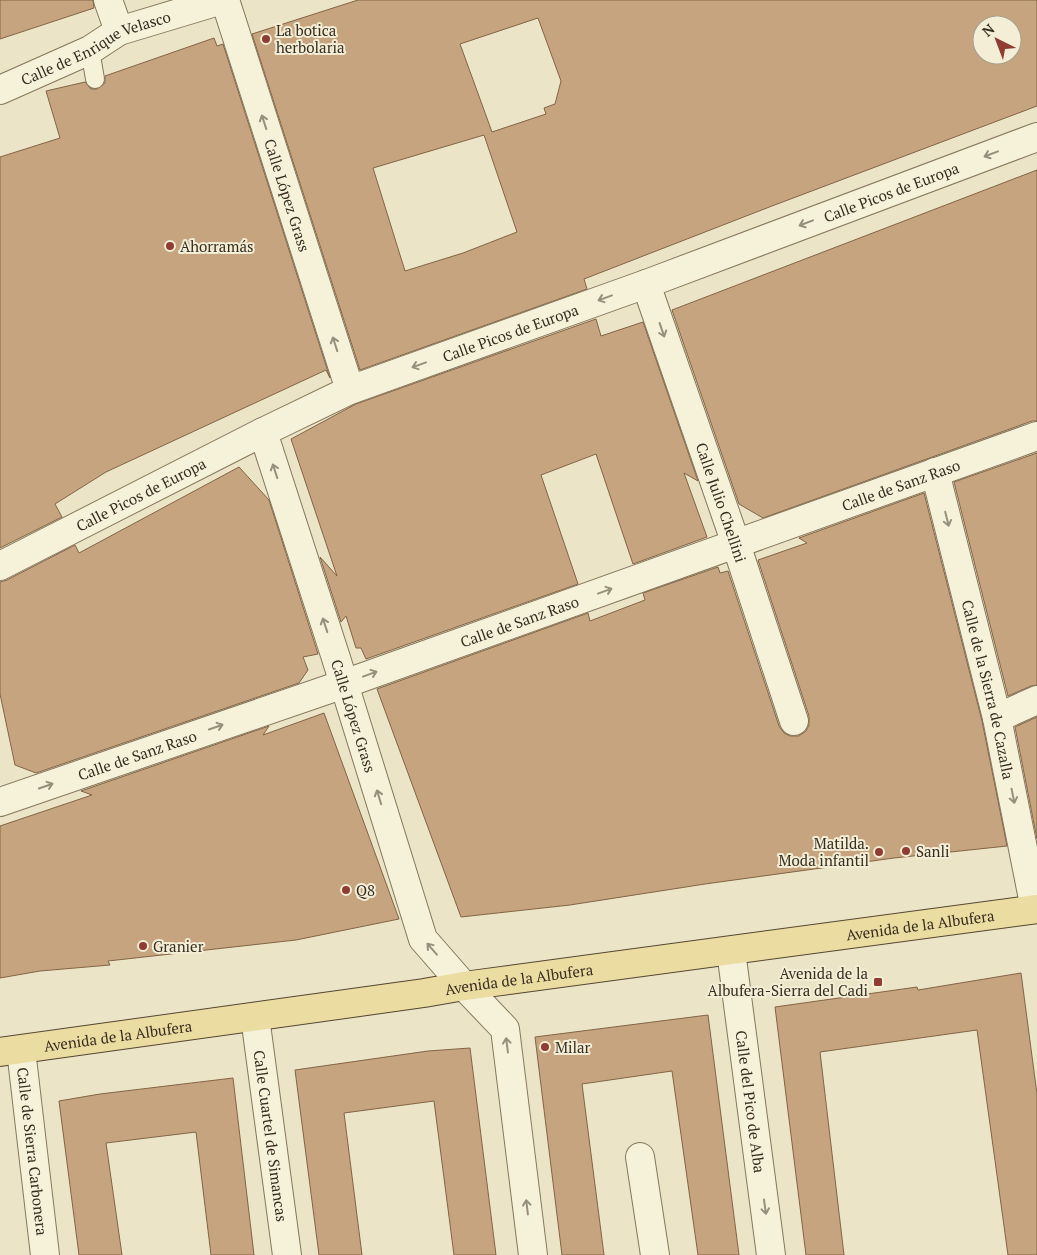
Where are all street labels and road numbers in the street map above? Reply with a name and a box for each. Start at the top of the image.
street label: Calle de Enrique Velasco [18,6,173,90]
street label: Calle López Grass [260,136,315,254]
street label: Calle Picos de Europa [821,157,962,226]
street label: Calle Picos de Europa [439,299,581,366]
street label: Calle Julio Chellini [692,440,751,565]
street label: Calle Picos de Europa [72,453,209,536]
street label: Calle de Sanz Raso [839,454,963,515]
street label: Calle de Sanz Raso [457,591,581,652]
street label: Calle de la Sierra de Cazalla [958,598,1019,781]
street label: Calle López Grass [327,657,381,775]
street label: Calle de Sanz Raso [75,725,199,785]
street label: Avenida de la Albufera [845,905,996,945]
street label: Avenida de la Albufera [443,959,595,999]
street label: Avenida de la Albufera [42,1015,194,1056]
street label: Calle del Pico de Alba [732,1029,770,1175]
street label: Calle Cuartel de Simancas [250,1049,292,1223]
street label: Calle de Sierra Carbonera [13,1066,53,1237]

